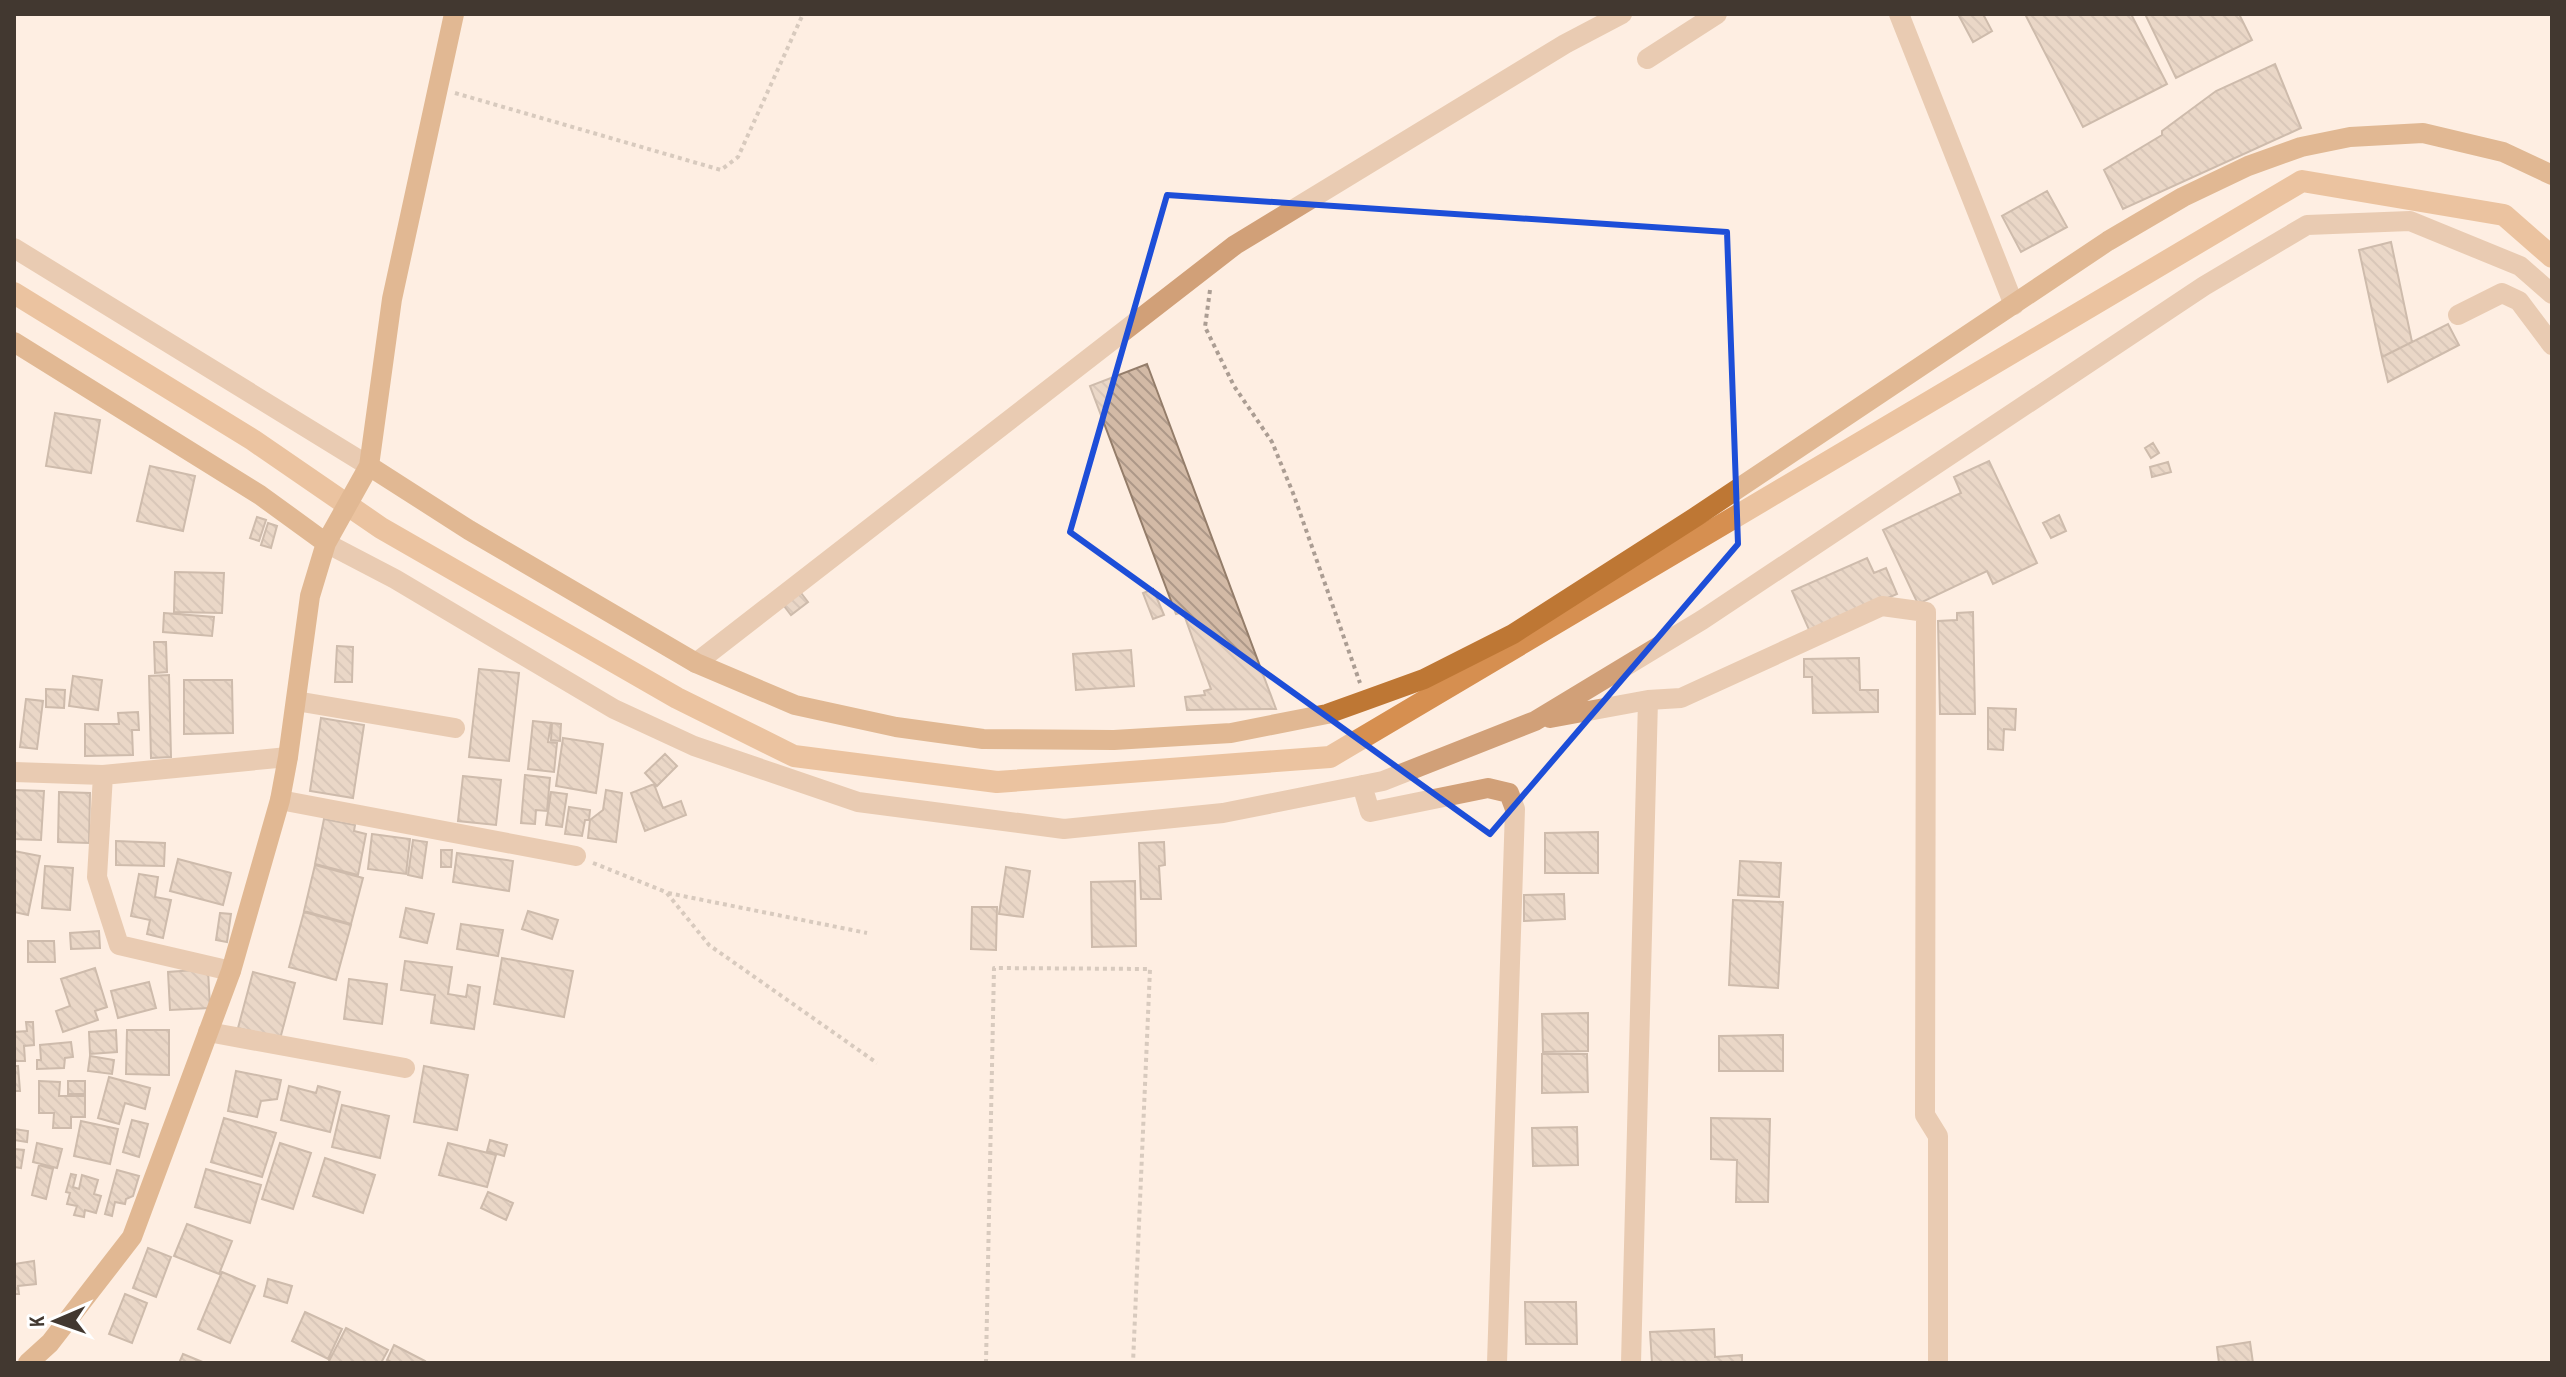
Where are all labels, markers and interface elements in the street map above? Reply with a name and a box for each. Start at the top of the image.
north arrow [16,1281,96,1361]
text: K [24,1316,51,1328]

